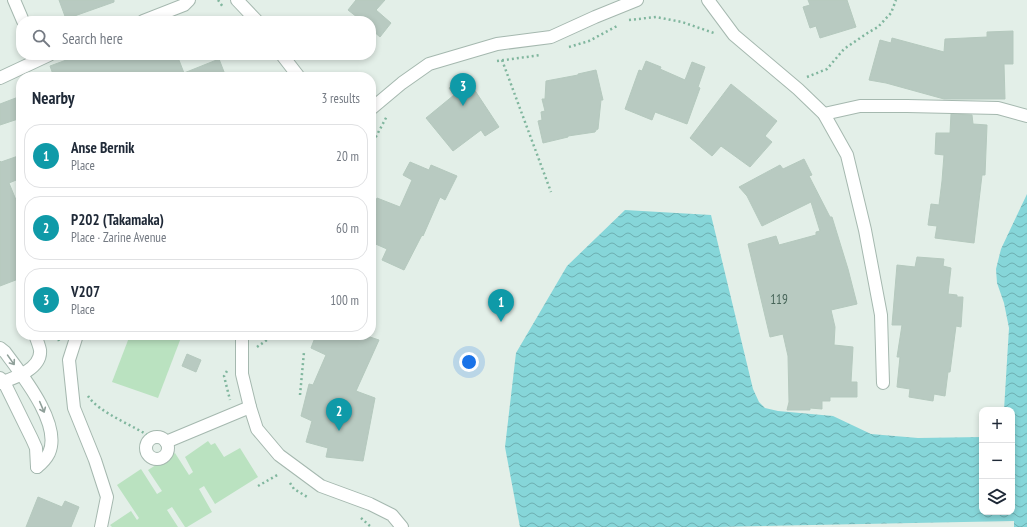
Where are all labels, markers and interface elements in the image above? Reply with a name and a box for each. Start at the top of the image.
search box [16,16,376,60]
icon: search [30,27,52,49]
text: Search here [62,29,123,48]
pin: 3 [450,73,476,106]
text: Nearby [32,87,75,109]
text: 3 results [321,90,360,107]
text: Anse Bernik [71,138,134,157]
text: 1 [43,148,49,165]
text: 20 m [336,148,359,165]
text: Place [71,157,95,174]
text: P202 (Takamaka) [71,210,164,229]
text: 2 [43,220,49,237]
text: 60 m [336,220,359,237]
text: Place · Zarine Avenue [71,229,166,246]
text: V207 [71,282,100,301]
pin: 1 [488,289,514,322]
house number: 119 [770,291,788,308]
text: 3 [43,292,49,309]
text: 100 m [330,292,359,309]
text: Place [71,301,95,318]
your location [459,352,479,372]
one-way arrow [7,354,15,365]
pin: 2 [326,398,352,431]
one-way arrow [38,401,46,413]
map controls [979,407,1015,515]
button: + [979,407,1015,443]
button: − [979,443,1015,479]
button: layers [979,479,1015,515]

